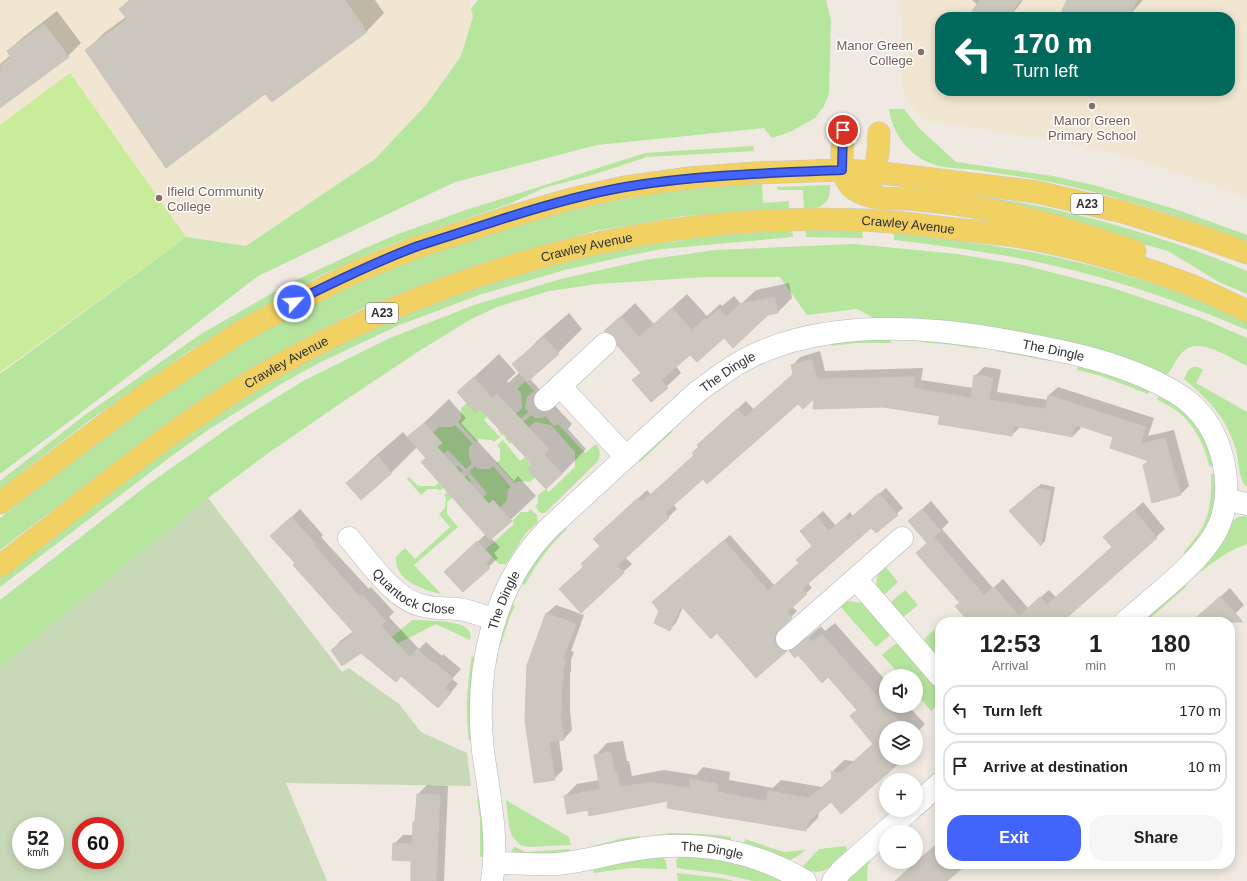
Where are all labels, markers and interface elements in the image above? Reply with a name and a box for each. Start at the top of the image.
icon: left [947,28,999,80]
text: 170 m [1013,28,1092,59]
place label: Manor Green College [836,38,913,68]
marker: Manor Green College [916,47,926,57]
text: Turn left [1013,61,1078,81]
marker: Manor Green Primary School [1087,101,1097,111]
pin [826,113,860,147]
place label: Manor Green Primary School [1048,113,1136,143]
icon: arrive [832,119,854,141]
place label: Ifield Community College [167,184,264,214]
marker: Ifield Community College [154,193,164,203]
road number: A23 [1071,194,1103,214]
street label: Crawley Avenue [861,213,956,237]
street label: Crawley Avenue [539,230,634,265]
position arrow [273,281,315,323]
road number: A23 [366,303,398,323]
street label: Crawley Avenue [242,333,331,392]
street label: The Dingle [1021,337,1086,364]
street label: The Dingle [697,349,758,395]
street label: Quantock Close [369,566,455,617]
street label: The Dingle [485,568,523,632]
text: 12:53 [979,630,1041,657]
text: 1 [1089,630,1102,657]
text: 180 [1151,630,1191,657]
text: Arrival [992,658,1029,673]
text: min [1085,658,1106,673]
text: m [1165,658,1176,673]
map controls [879,669,923,869]
button: sound [879,669,923,713]
icon: left [949,699,971,721]
text: Turn left [983,702,1042,719]
text: 170 m [1179,702,1221,719]
button: layers [879,721,923,765]
icon: arrive [949,755,971,777]
text: Arrive at destination [983,758,1128,775]
text: 10 m [1188,758,1221,775]
button: + [879,773,923,817]
button: Exit [947,815,1081,861]
button: Share [1089,815,1223,861]
speed limit sign: 60 [72,817,124,869]
button: − [879,825,923,869]
text: 52 [27,827,49,849]
street label: The Dingle [681,839,745,862]
text: km/h [27,847,49,858]

